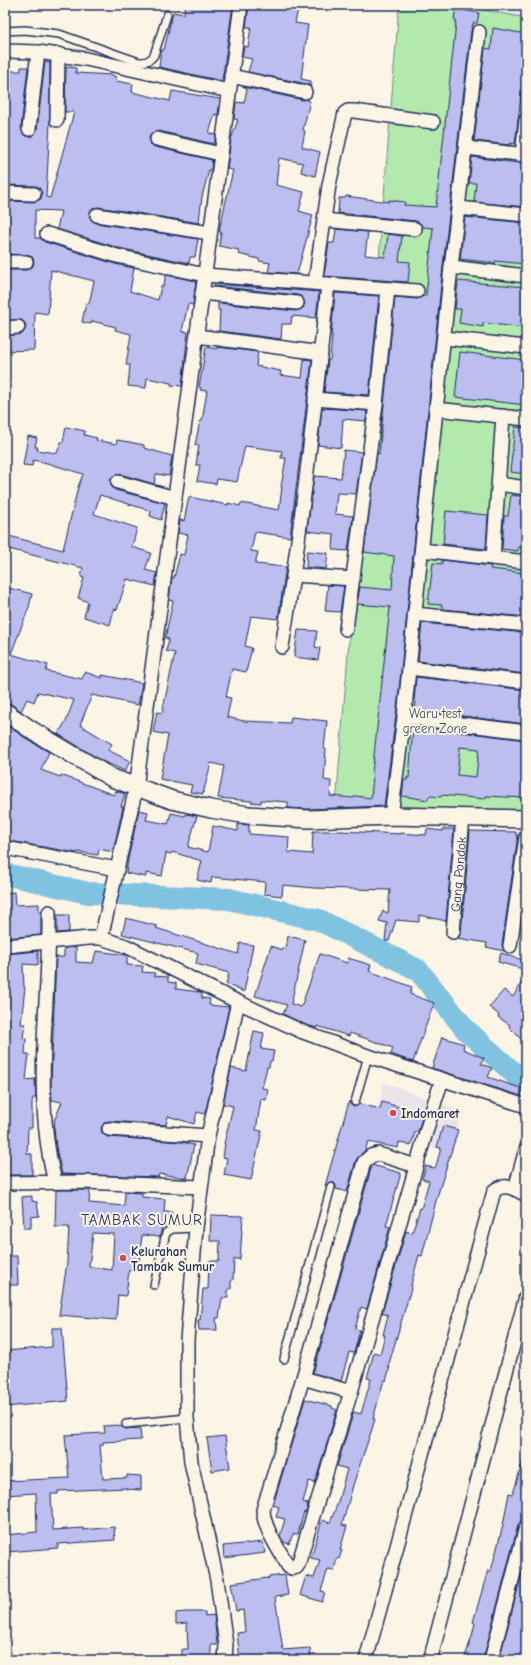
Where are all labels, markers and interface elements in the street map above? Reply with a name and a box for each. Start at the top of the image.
park label: Waru test green Zone [403,706,468,736]
street label: Gang Pondok [448,835,469,912]
place label: Indomaret [401,1106,460,1121]
marker: Indomaret [388,1108,398,1118]
district label: TAMBAK SUMUR [81,1211,203,1229]
place label: Kelurahan Tambak Sumur [131,1244,215,1274]
marker: Kelurahan Tambak Sumur [118,1253,128,1263]

